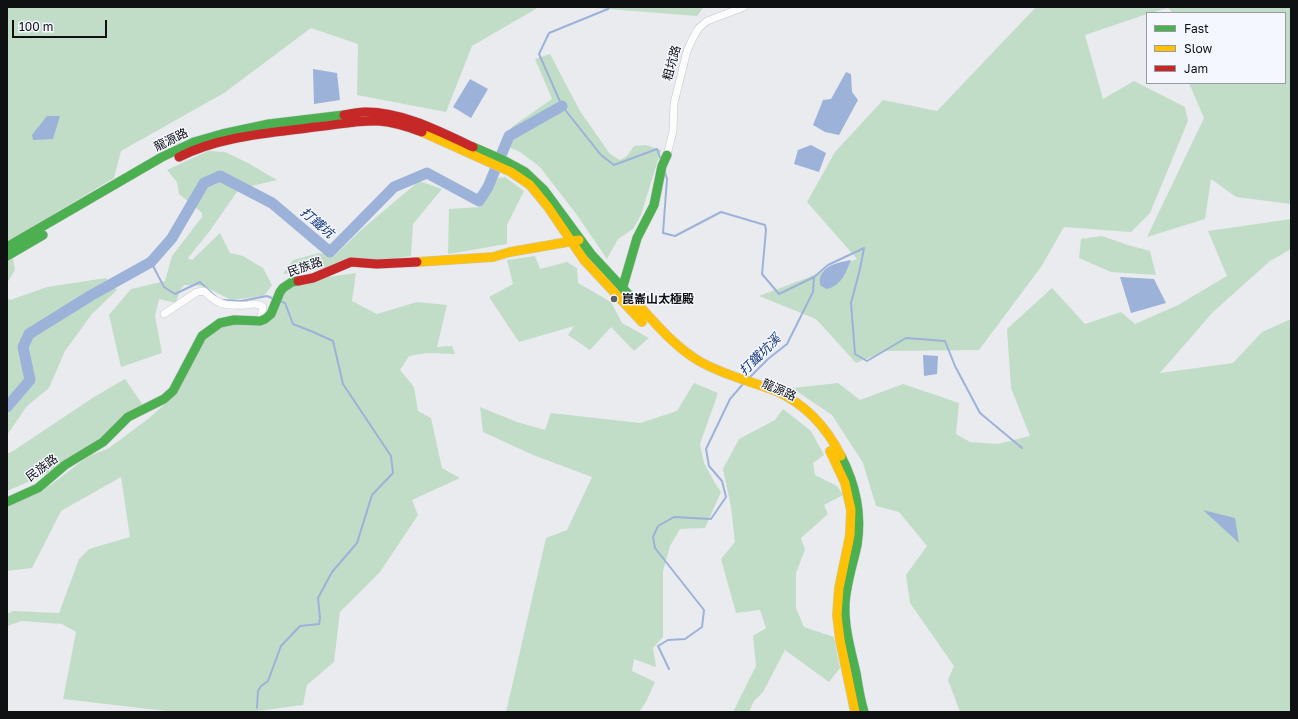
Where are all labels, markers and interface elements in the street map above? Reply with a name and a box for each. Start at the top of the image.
scale bar [14,12,109,38]
legend [1146,12,1286,84]
text: 100 m [19,19,53,34]
text: Fast [1184,21,1209,36]
text: Slow [1184,41,1212,56]
street label: 粗坑路 [660,44,684,82]
text: Jam [1184,61,1208,76]
street label: 龍源路 [152,126,190,154]
water label: 打鐵坑 [297,204,337,242]
street label: 民族路 [286,254,324,280]
place label: 崑崙山太極殿 [622,292,694,306]
marker: 崑崙山太極殿 [609,294,619,304]
water label: 打鐵坑溪 [736,331,784,379]
street label: 龍源路 [760,376,798,404]
street label: 民族路 [23,452,61,484]

